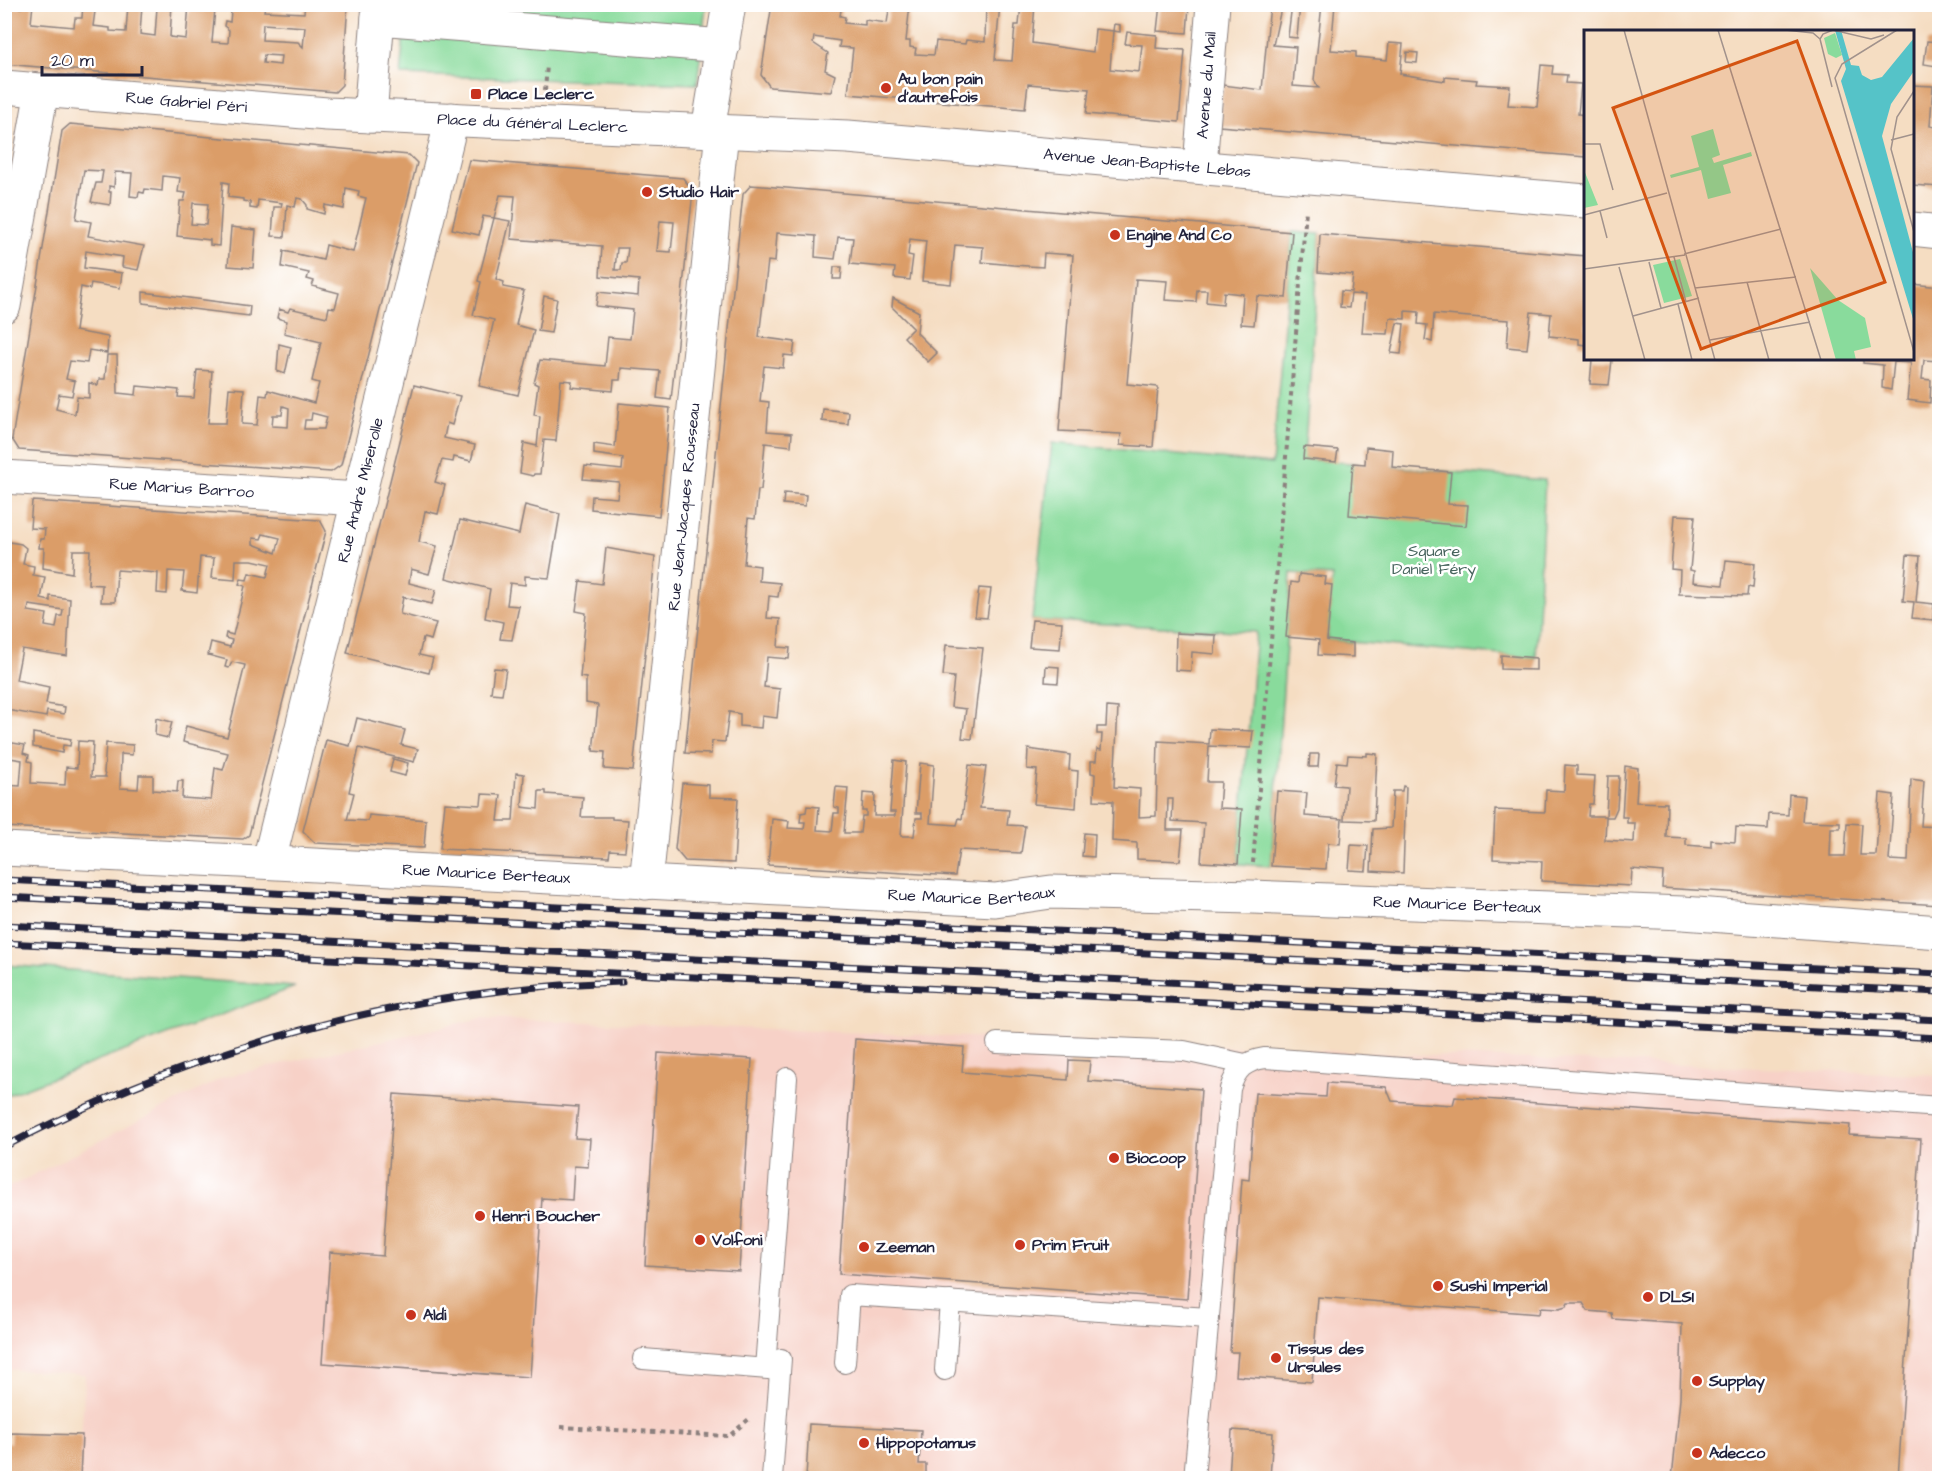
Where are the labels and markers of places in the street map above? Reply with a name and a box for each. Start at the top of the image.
place label: Au bon pain d'autrefois [897,68,983,108]
marker: Au bon pain d'autrefois [879,81,893,95]
place label: Place Leclerc [488,83,595,105]
marker: Place Leclerc [469,87,483,101]
place label: Studio Hair [658,181,739,203]
marker: Studio Hair [640,185,654,199]
place label: Engine And Co [1127,224,1232,248]
marker: Engine And Co [1108,228,1122,242]
place label: Biocoop [1126,1147,1186,1169]
marker: Biocoop [1107,1151,1121,1165]
place label: Henri Boucher [492,1205,600,1227]
marker: Henri Boucher [473,1209,487,1223]
place label: Volfoni [711,1229,763,1251]
marker: Volfoni [693,1233,707,1247]
place label: Prim Fruit [1032,1234,1110,1256]
place label: Zeeman [876,1236,934,1258]
marker: Prim Fruit [1013,1238,1027,1252]
marker: Zeeman [857,1240,871,1254]
place label: Sushi Imperial [1449,1275,1548,1297]
marker: Sushi Imperial [1431,1279,1445,1293]
place label: DLSI [1660,1286,1694,1308]
marker: DLSI [1641,1290,1655,1304]
place label: Aldi [423,1304,447,1326]
marker: Aldi [404,1308,418,1322]
place label: Tissus des Ursules [1287,1338,1364,1378]
marker: Tissus des Ursules [1269,1351,1283,1365]
place label: Supplay [1708,1370,1765,1393]
marker: Supplay [1690,1374,1704,1388]
place label: Hippopotamus [876,1432,976,1454]
marker: Hippopotamus [857,1436,871,1450]
place label: Adecco [1709,1442,1766,1464]
marker: Adecco [1690,1446,1704,1460]

